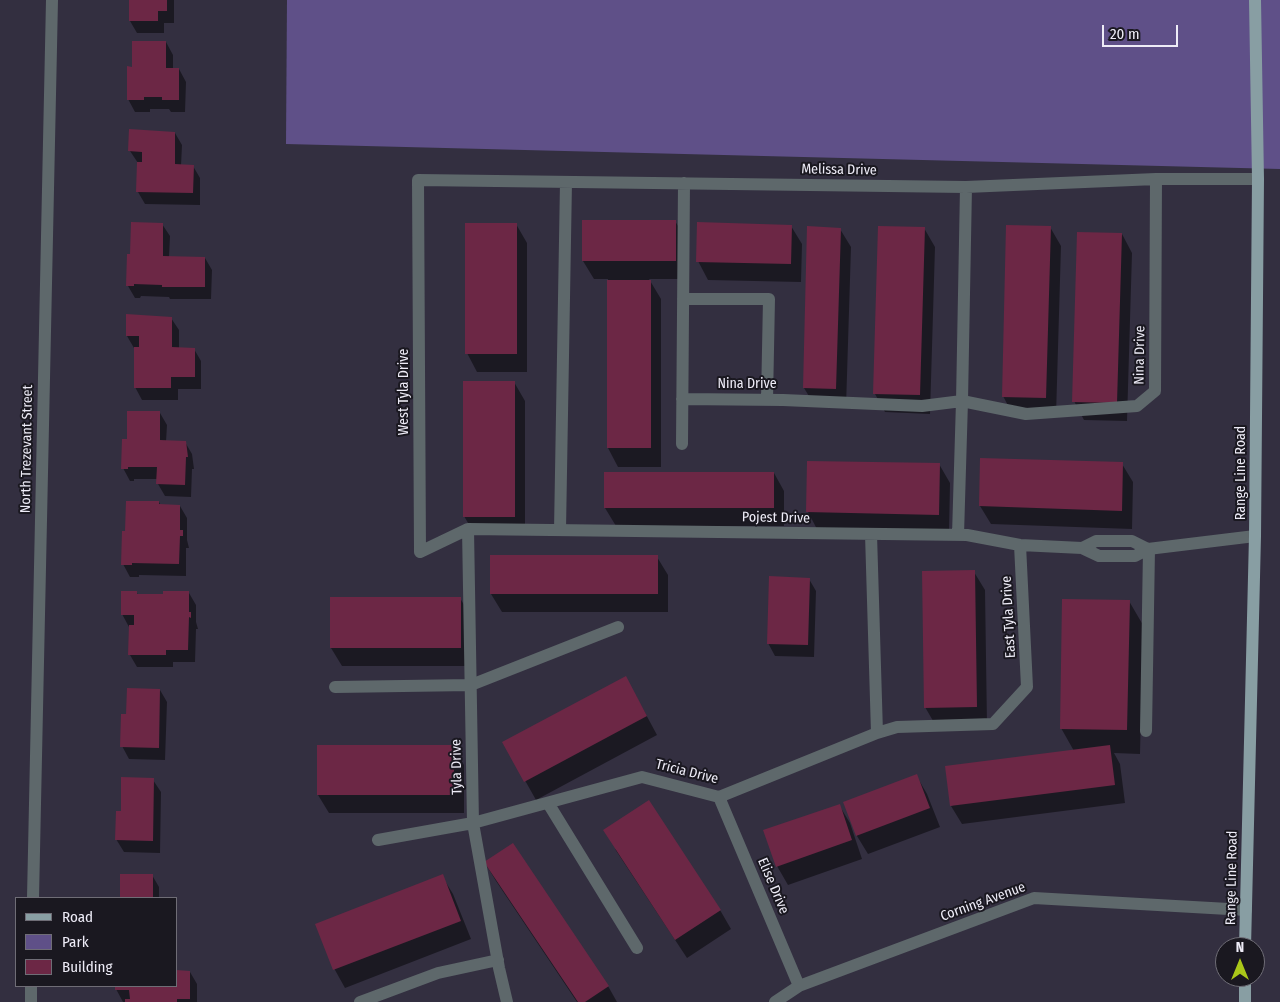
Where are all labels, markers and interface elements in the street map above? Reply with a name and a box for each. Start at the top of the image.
scale bar [1105,15,1181,47]
text: 20 m [1110,25,1140,43]
street label: Melissa Drive [801,161,877,179]
street label: Nina Drive [1131,325,1149,385]
street label: West Tyla Drive [396,349,412,435]
street label: Nina Drive [717,376,777,392]
street label: North Trezevant Street [17,385,37,513]
street label: Range Line Road [1233,426,1249,520]
street label: Pojest Drive [742,509,810,527]
street label: East Tyla Drive [998,575,1020,659]
street label: Tyla Drive [448,739,466,795]
street label: Tricia Drive [654,756,720,788]
street label: Range Line Road [1223,831,1241,925]
street label: Elise Drive [754,855,792,917]
street label: Corning Avenue [938,879,1028,925]
legend [15,897,178,987]
text: Road [62,908,93,926]
text: Park [62,933,89,951]
north arrow [1215,937,1265,987]
text: N [1236,939,1244,956]
text: Building [62,958,113,976]

